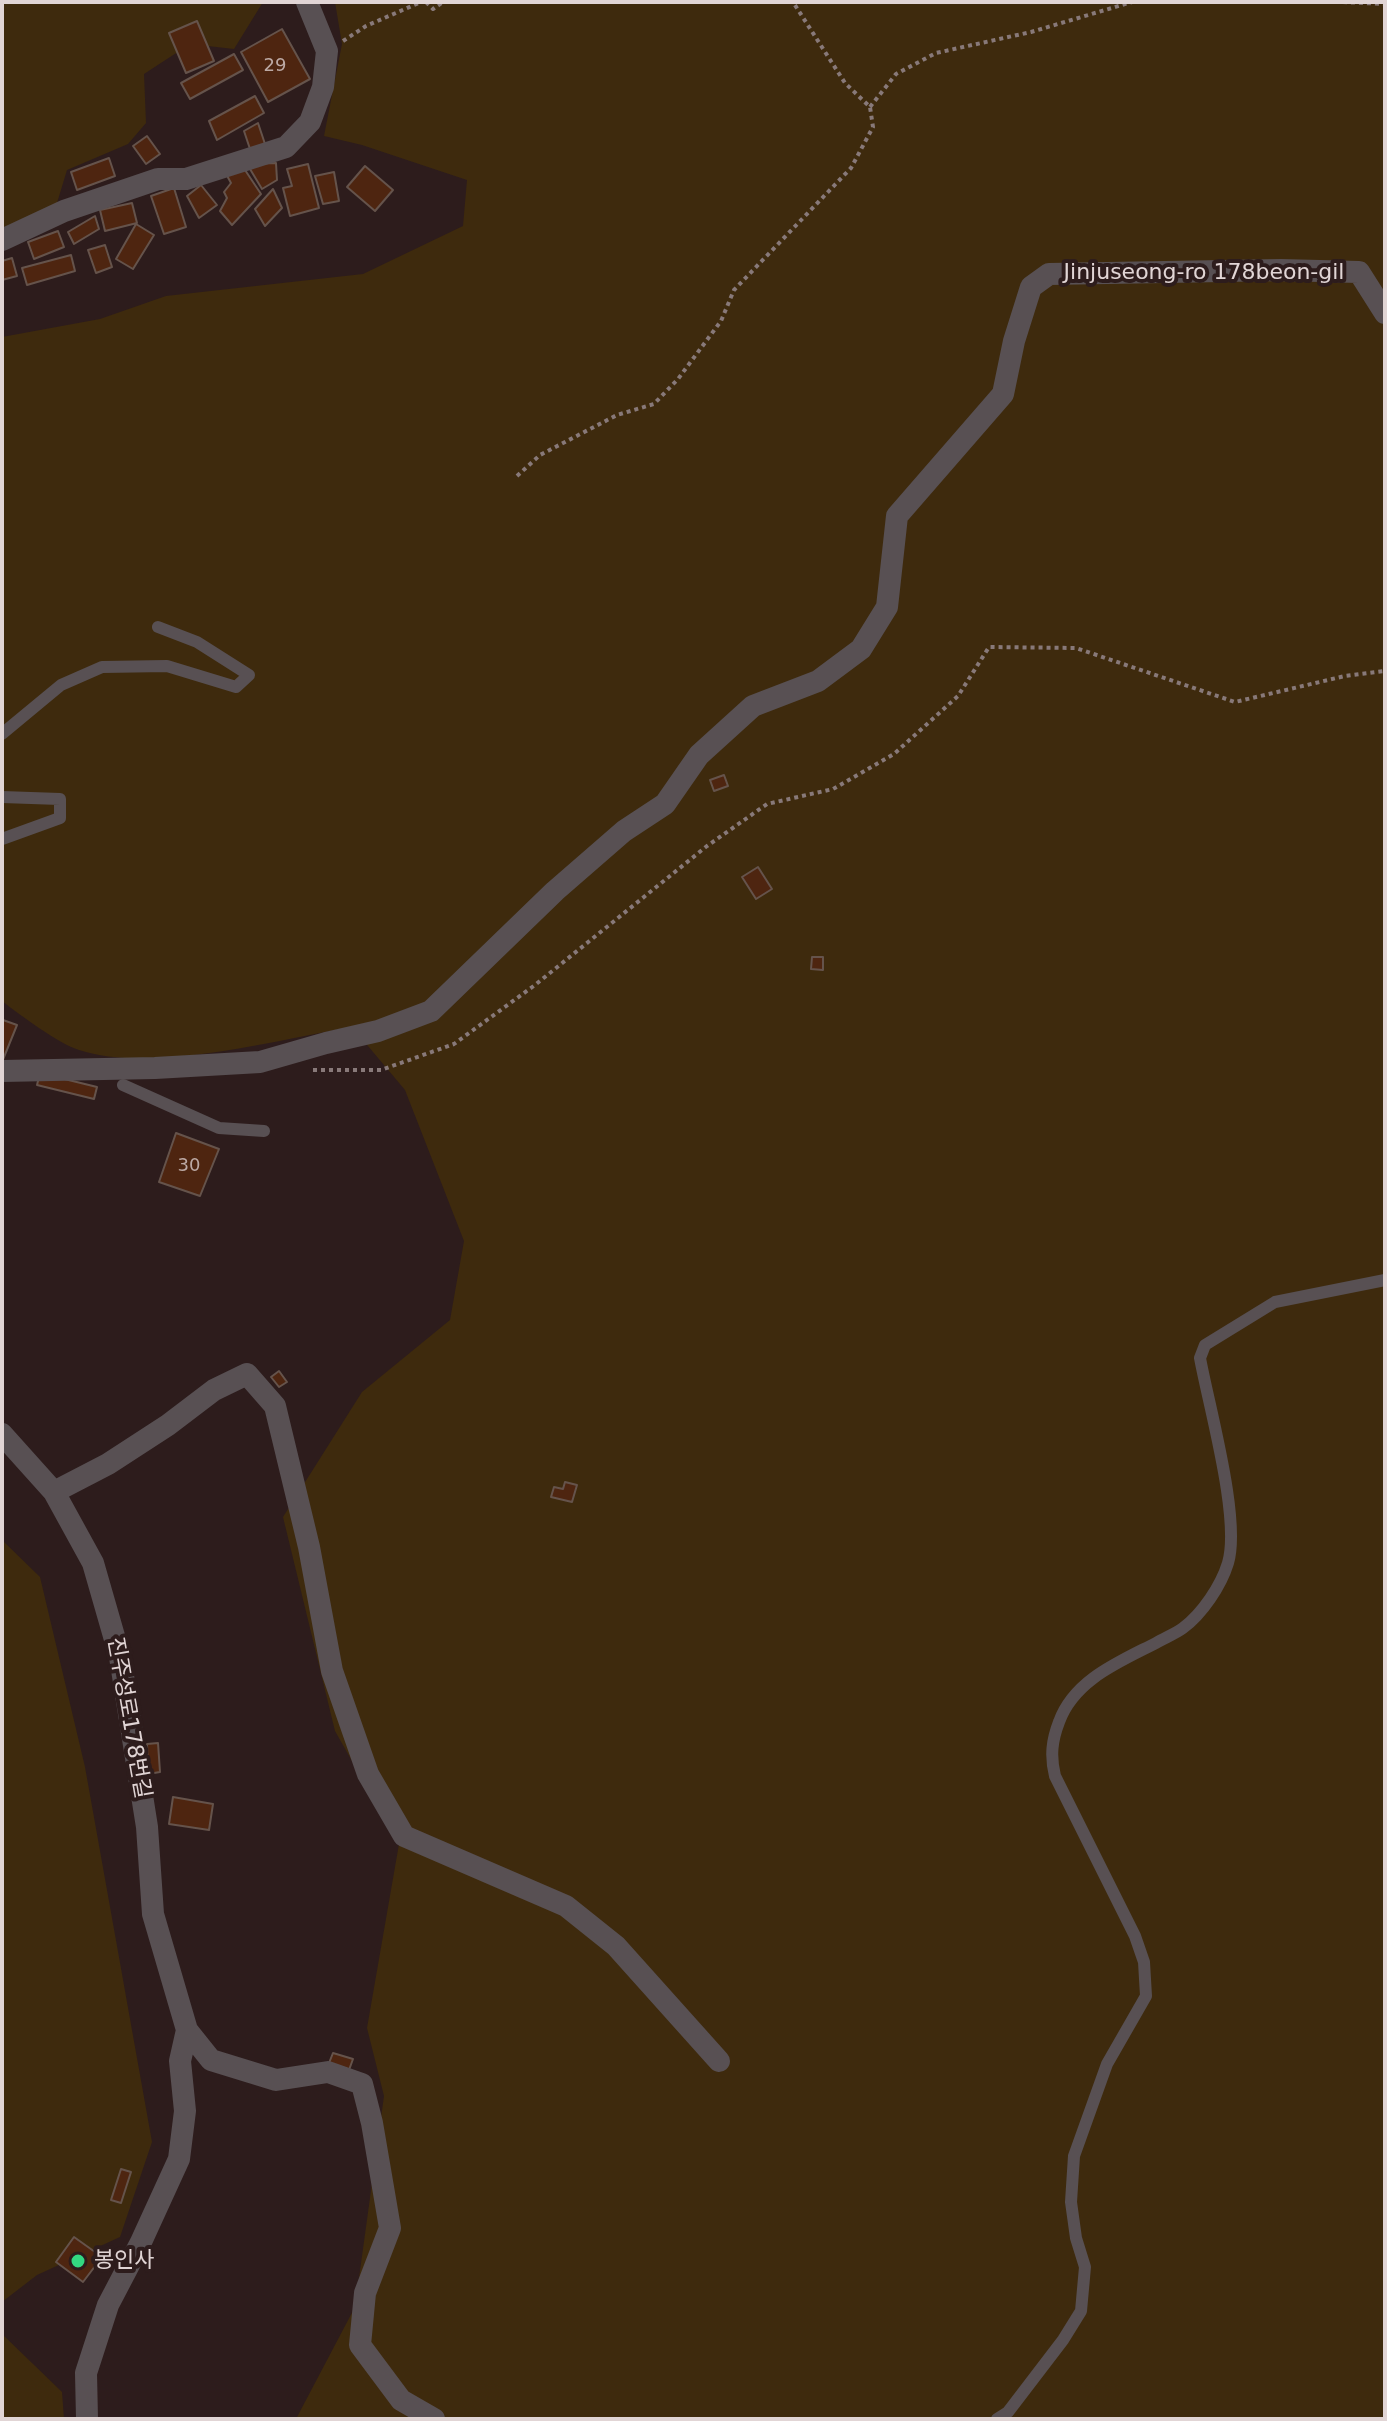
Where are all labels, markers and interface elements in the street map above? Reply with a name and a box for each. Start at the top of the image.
house number: 29 [264,55,286,77]
street label: Jinjuseong-ro 178beon-gil [1064,260,1344,286]
house number: 30 [178,1155,200,1177]
street label: 진주성로178번길 [101,1635,155,1801]
place label: 봉인사 [94,2248,155,2274]
marker: 봉인사 [69,2252,87,2270]

